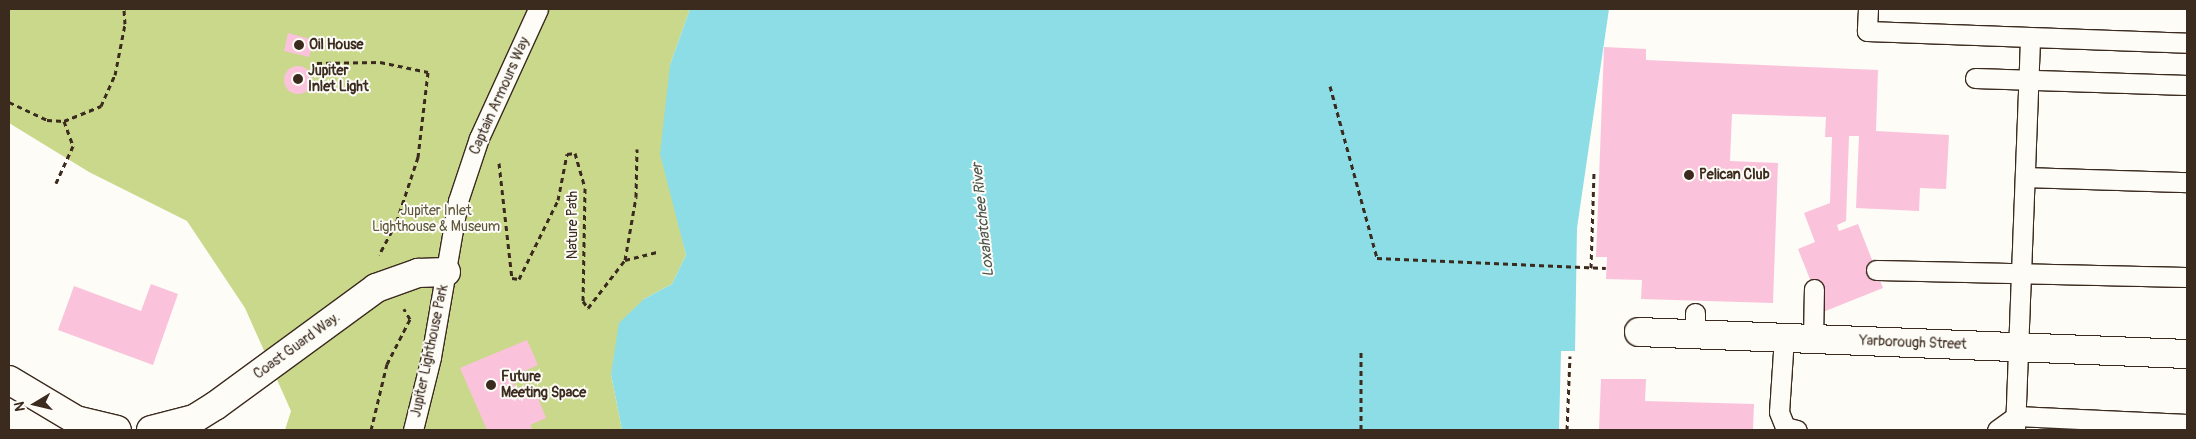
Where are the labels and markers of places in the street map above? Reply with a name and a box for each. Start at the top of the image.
place label: Oil House [309,37,363,53]
marker: Oil House [293,39,305,51]
place label: Jupiter Inlet Light [308,63,369,95]
marker: Jupiter Inlet Light [292,73,304,85]
place label: Pelican Club [1699,167,1770,183]
marker: Pelican Club [1683,169,1695,181]
place label: Future Meeting Space [501,369,586,402]
marker: Future Meeting Space [485,379,497,391]

